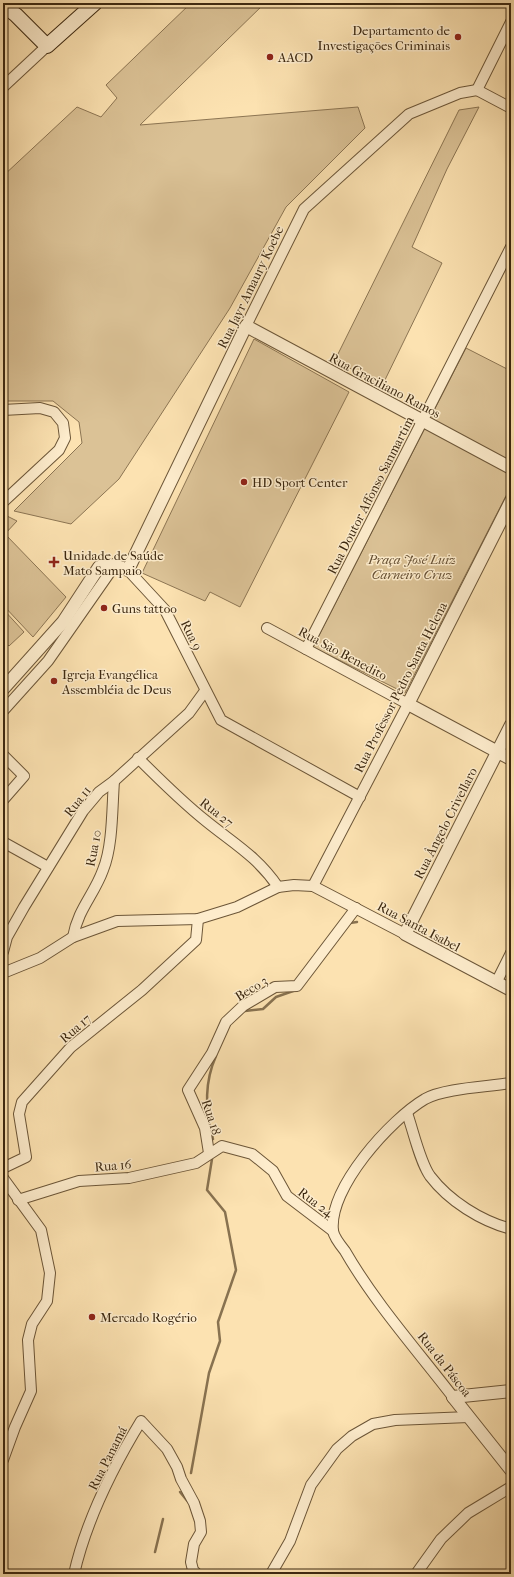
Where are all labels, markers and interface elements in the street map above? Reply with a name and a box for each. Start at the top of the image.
place label: Departamento de Investigações Criminais [317,23,451,54]
marker: Departamento de Investigações Criminais [453,32,463,42]
place label: AACD [277,50,313,65]
marker: AACD [265,52,275,62]
street label: Rua Jayr Amaury Koebe [214,223,287,351]
street label: Rua Graciliano Ramos [327,350,443,421]
street label: Rua Doutor Affonso Sanmartim [324,414,417,577]
place label: HD Sport Center [252,475,348,490]
marker: HD Sport Center [239,477,249,487]
place label: Unidade de Saúde Mato Sampaio [63,548,164,578]
park label: Praça José Luiz Carneiro Cruz [367,552,456,582]
marker: Unidade de Saúde Mato Sampaio [48,556,60,568]
street label: Rua Professor Pedro Santa Helena [351,598,451,775]
place label: Guns tattoo [112,601,177,616]
marker: Guns tattoo [99,603,109,613]
street label: Rua 9 [178,617,205,653]
street label: Rua São Benedito [296,624,390,683]
place label: Igreja Evangélica Assembléia de Deus [61,667,171,697]
marker: Igreja Evangélica Assembléia de Deus [49,676,59,686]
street label: Rua Ângelo Crivellaro [411,765,480,882]
street label: Rua 11 [61,783,94,820]
street label: Rua 27 [197,795,236,830]
street label: Rua 10 [83,828,104,868]
street label: Rua Santa Isabel [375,898,463,955]
street label: Beco 3 [232,973,270,1004]
street label: Rua 17 [57,1011,94,1046]
street label: Rua 18 [199,1097,224,1137]
street label: Rua 16 [94,1156,133,1175]
street label: Rua 24 [295,1184,336,1221]
place label: Mercado Rogério [100,1310,197,1325]
marker: Mercado Rogério [87,1312,97,1322]
street label: Rua da Páscoa [415,1329,475,1400]
street label: Rua Panamá [85,1423,130,1493]

